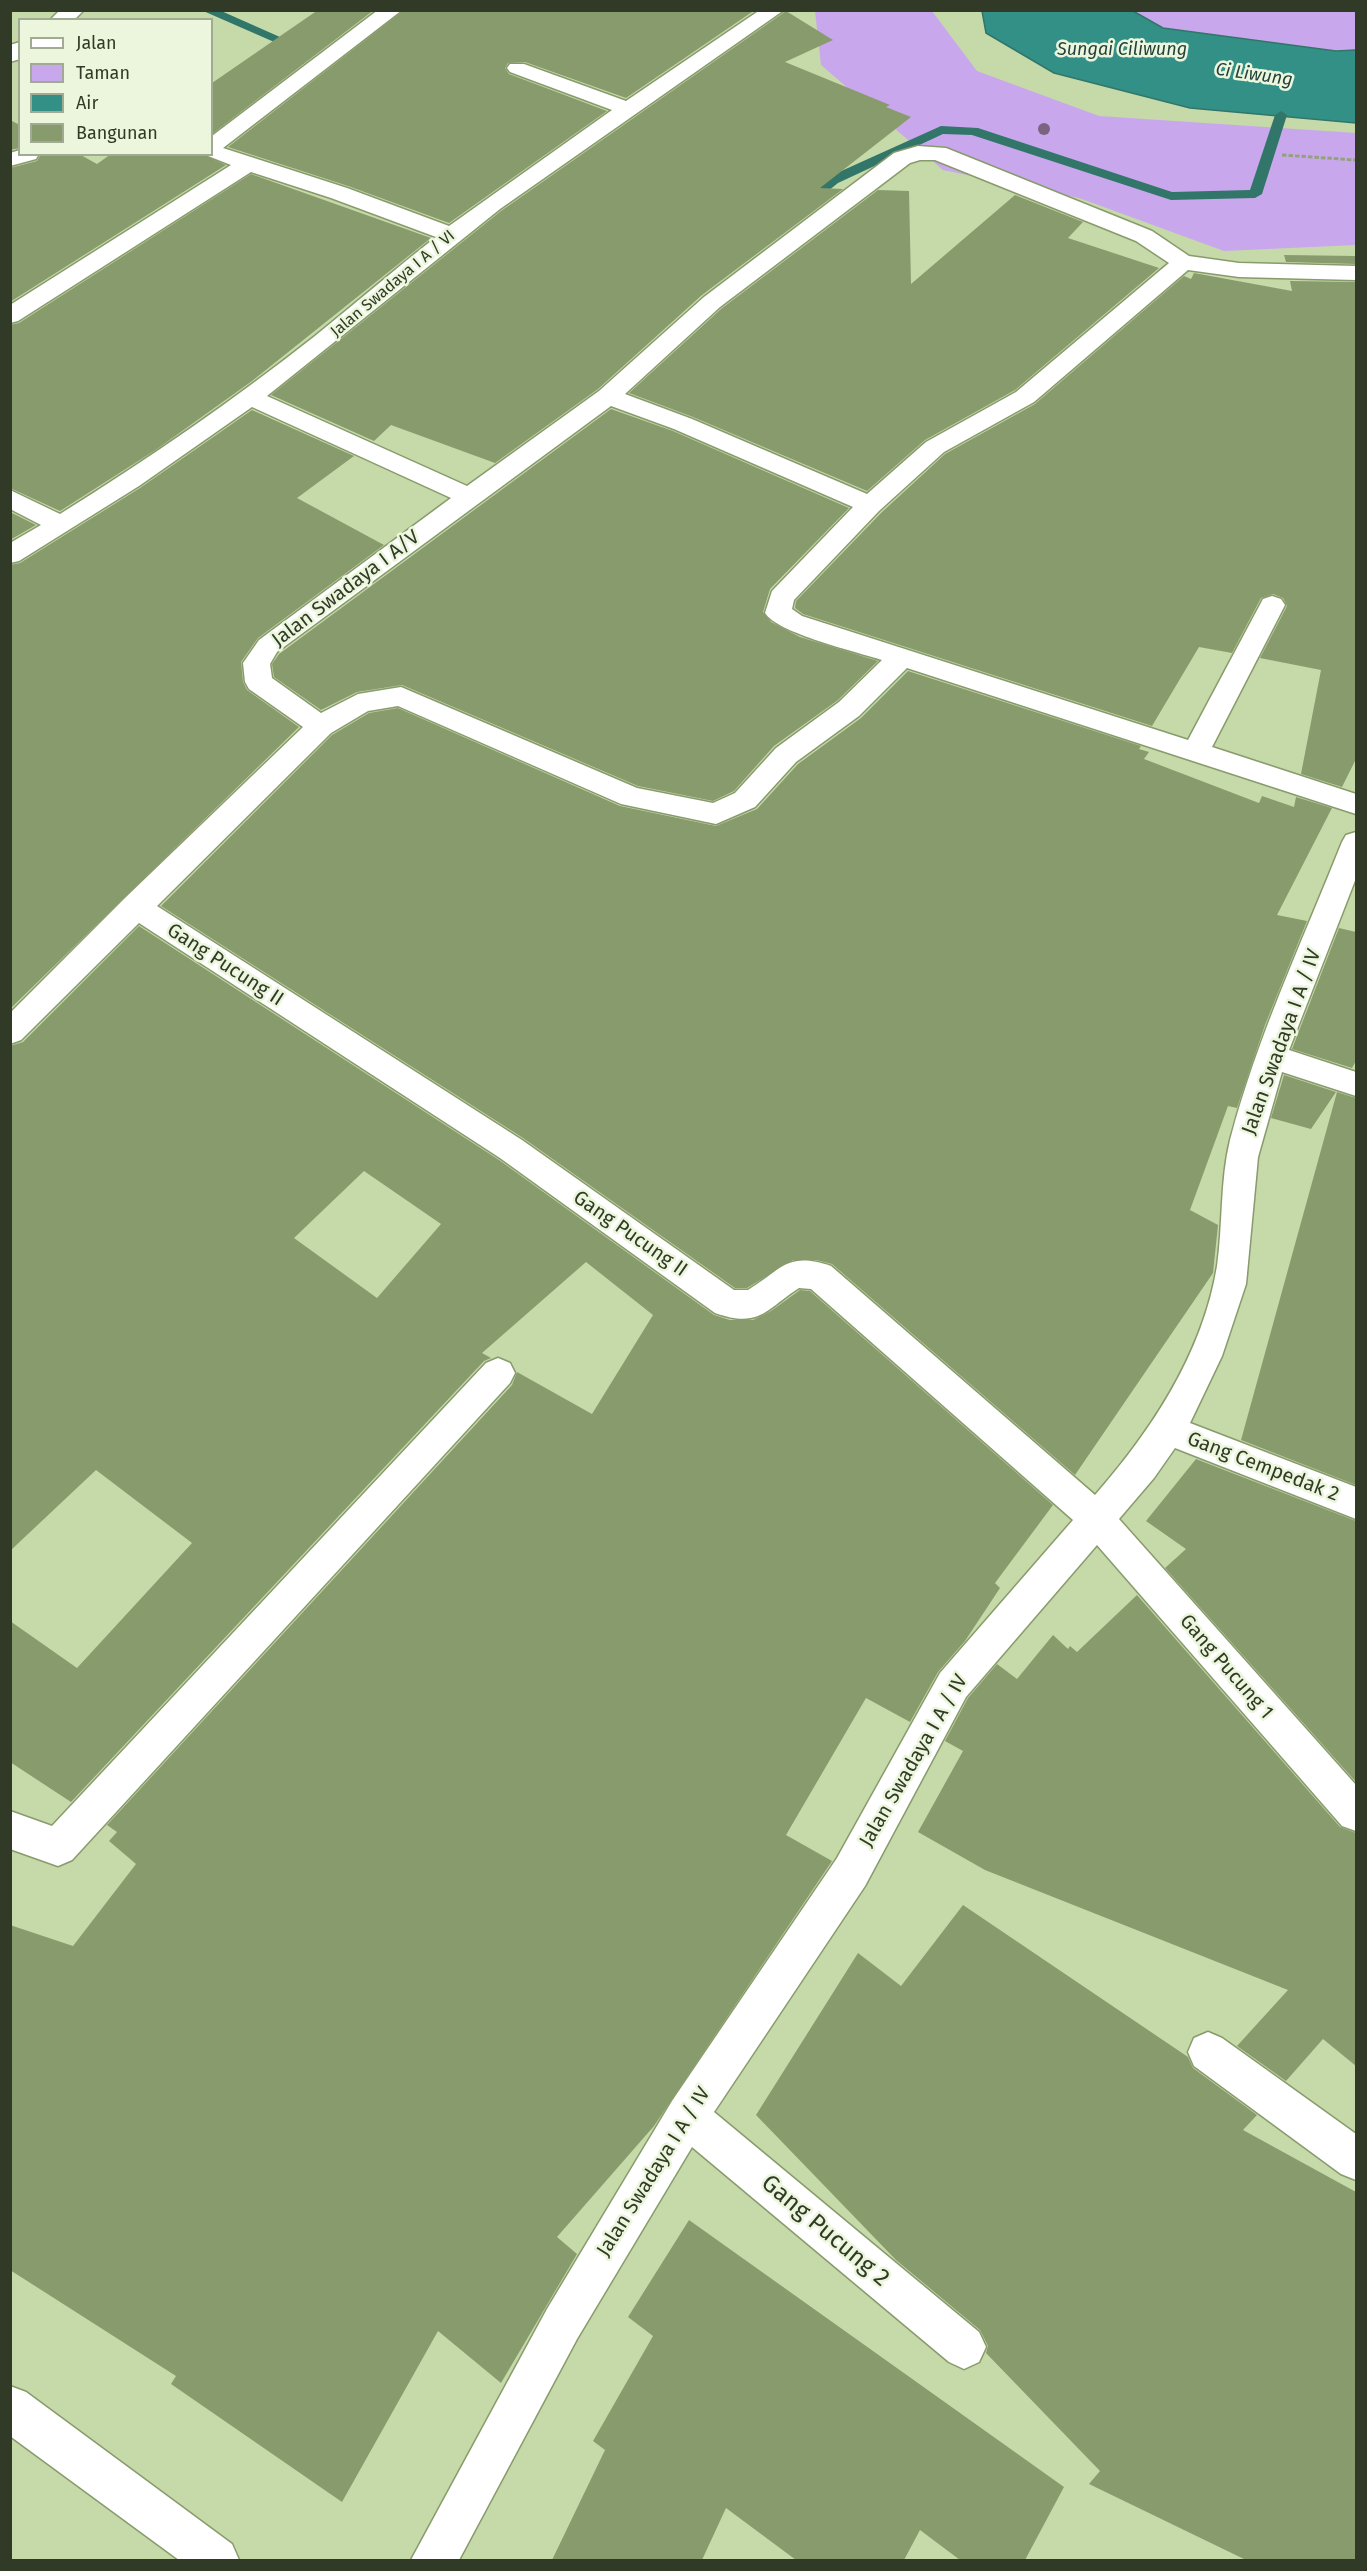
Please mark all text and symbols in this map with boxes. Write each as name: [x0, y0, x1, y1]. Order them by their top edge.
legend: [18, 18, 213, 156]
text: Jalan: [76, 32, 117, 54]
water label: Sungai Ciliwung: [1057, 39, 1187, 61]
water label: Ci Liwung: [1214, 59, 1294, 91]
text: Taman: [76, 62, 130, 84]
text: Air: [76, 92, 98, 114]
text: Bangunan: [76, 122, 158, 144]
street label: Jalan Swadaya I A / VI: [327, 226, 459, 342]
street label: Jalan Swadaya I A/V: [267, 526, 425, 652]
street label: Gang Pucung II: [162, 918, 288, 1012]
street label: Jalan Swadaya I A / IV: [1237, 946, 1327, 1138]
street label: Gang Pucung II: [568, 1186, 692, 1282]
street label: Gang Cempedak 2: [1184, 1427, 1342, 1507]
street label: Gang Pucung 1: [1174, 1610, 1278, 1724]
street label: Jalan Swadaya I A / IV: [855, 1670, 973, 1852]
street label: Jalan Swadaya I A / IV: [592, 2083, 716, 2261]
street label: Gang Pucung 2: [755, 2169, 895, 2293]

